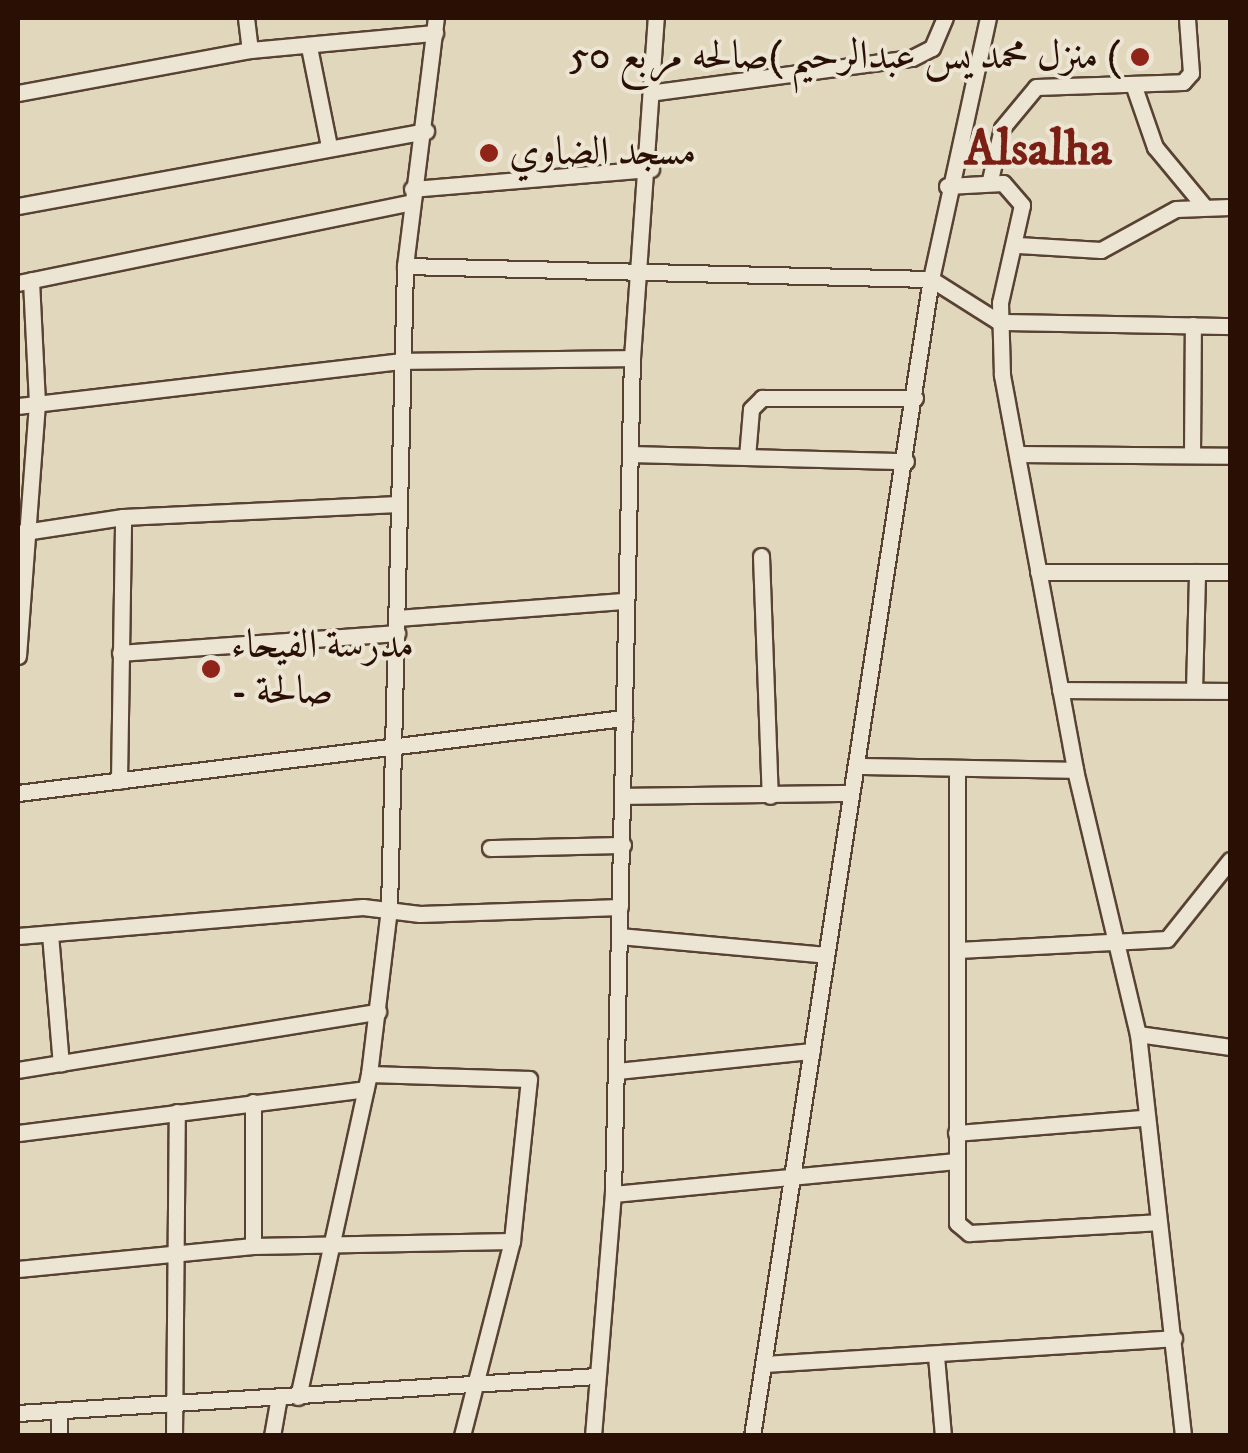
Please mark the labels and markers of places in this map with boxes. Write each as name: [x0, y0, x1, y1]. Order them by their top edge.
place label: منزل محمد يس عبدالرحيم )صالحه مربع 50 (: [569, 33, 1120, 81]
marker: منزل محمد يس عبدالرحيم )صالحه مربع 50 (: [1129, 46, 1151, 68]
place label: مسجد الضاوي: [509, 129, 696, 177]
marker: مسجد الضاوي: [478, 142, 500, 164]
place label: مدرسة الفيحاء - صالحة: [231, 622, 414, 716]
marker: مدرسة الفيحاء - صالحة: [200, 658, 222, 680]

